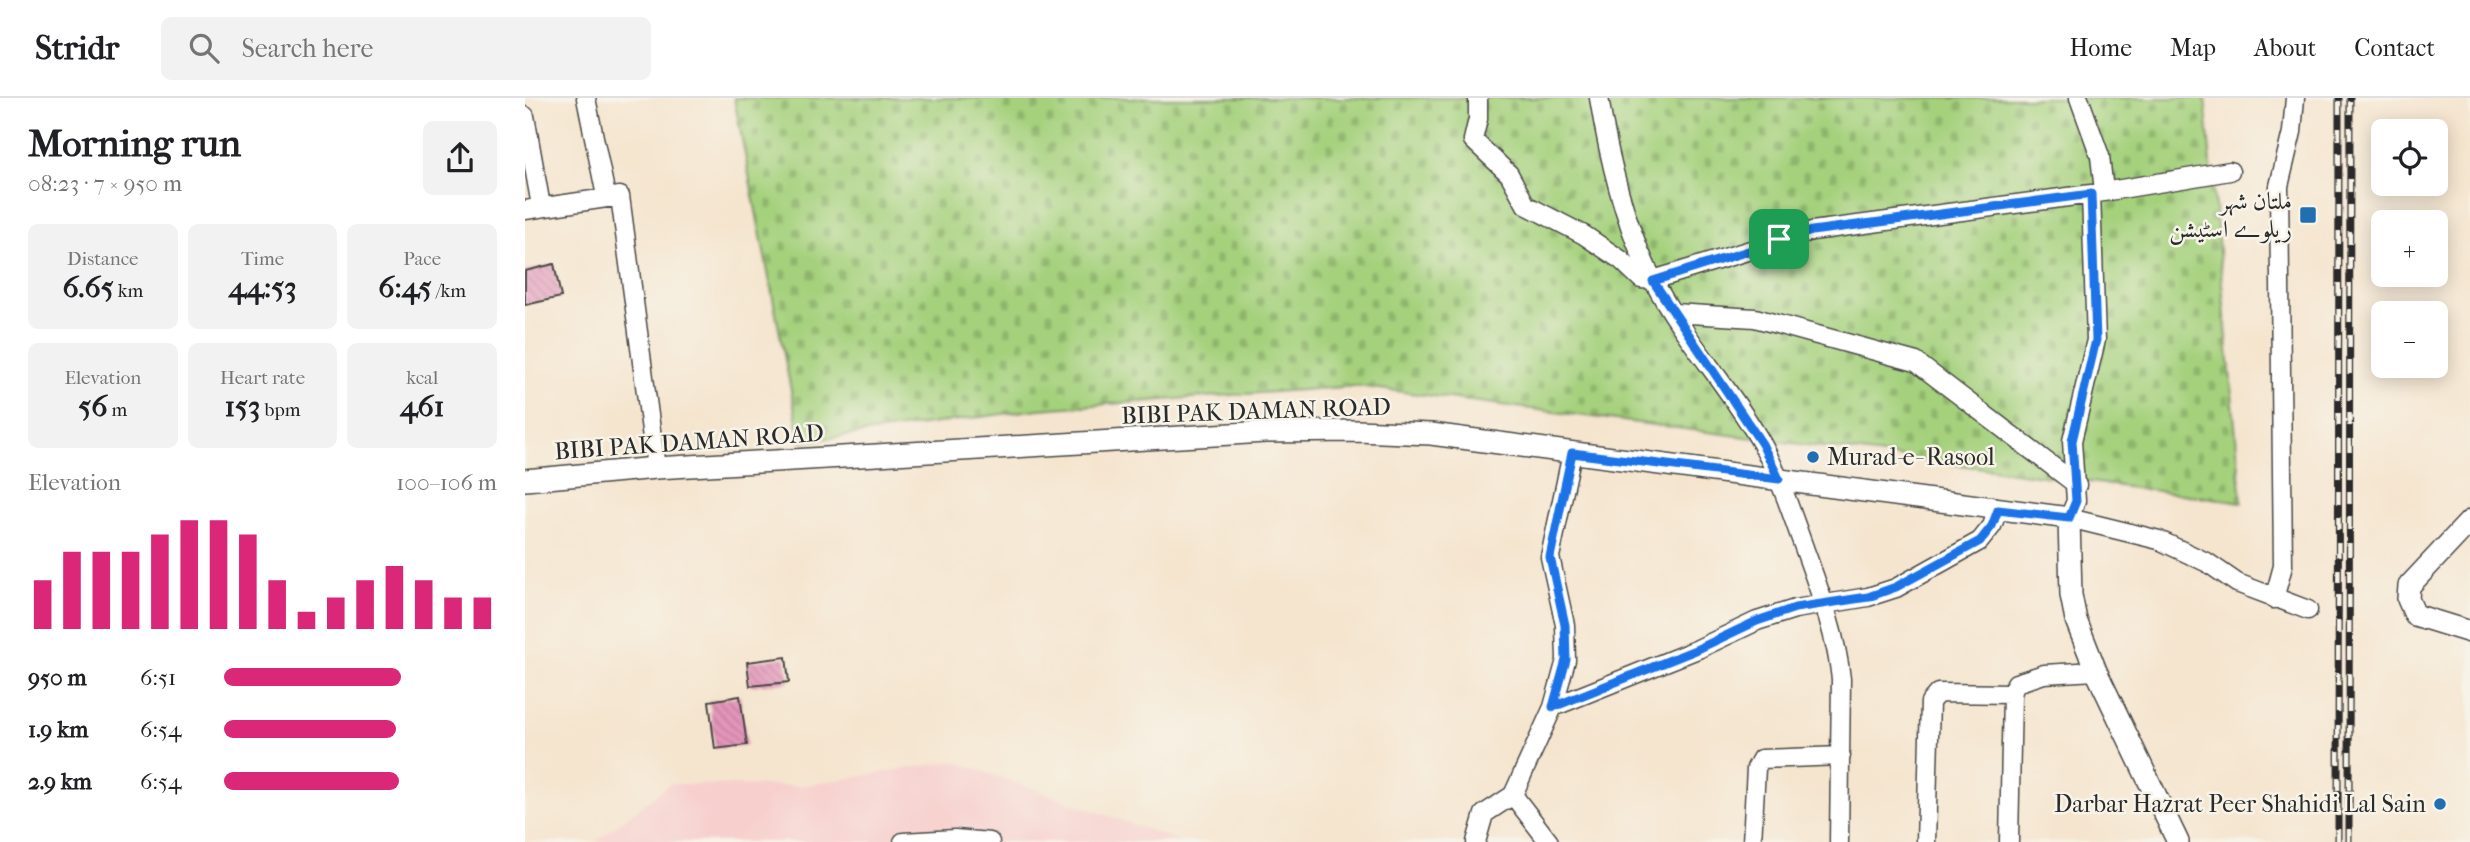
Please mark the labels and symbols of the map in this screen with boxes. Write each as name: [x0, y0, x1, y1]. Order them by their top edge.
place label: ملتان شہر ریلوے اسٹیشن: [2169, 187, 2292, 245]
marker: ملتان شہر ریلوے اسٹیشن: [2298, 205, 2318, 225]
pin: [1749, 209, 1809, 269]
street label: BIBI PAK DAMAN ROAD: [1121, 392, 1391, 430]
street label: BIBI PAK DAMAN ROAD: [553, 419, 825, 465]
place label: Murad-e- Rasool: [1827, 443, 1995, 471]
marker: Murad-e- Rasool: [1805, 449, 1821, 465]
place label: Darbar Hazrat Peer Shahidi Lal Sain: [2054, 790, 2426, 818]
marker: Darbar Hazrat Peer Shahidi Lal Sain: [2432, 796, 2448, 812]

